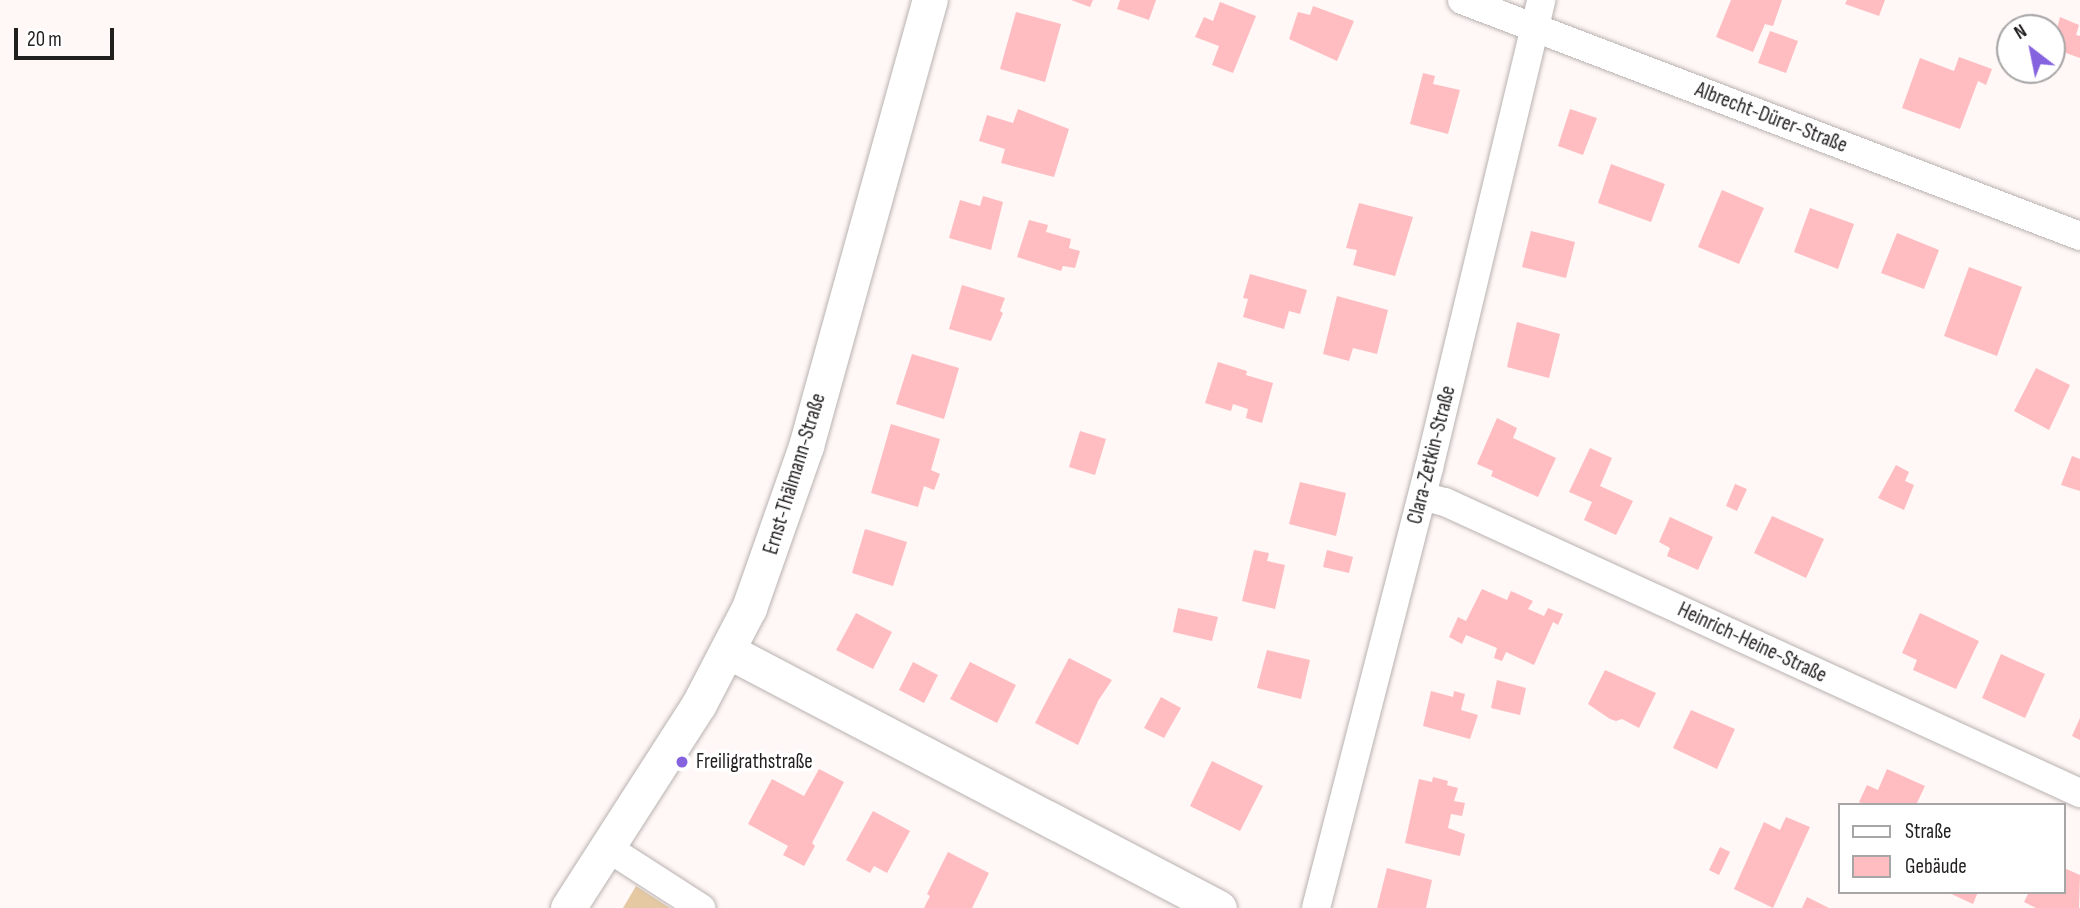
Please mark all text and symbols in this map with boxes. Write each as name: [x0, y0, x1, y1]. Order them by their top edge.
scale bar: [18, 14, 117, 58]
north arrow: [1996, 14, 2066, 84]
text: N: [2010, 20, 2031, 45]
text: 20 m: [27, 27, 62, 52]
street label: Albrecht-Dürer-Straße: [1691, 77, 1851, 159]
street label: Clara-Zetkin-Straße: [1403, 383, 1461, 527]
street label: Ernst-Thälmann-Straße: [759, 390, 831, 558]
street label: Heinrich-Heine-Straße: [1673, 597, 1831, 689]
place label: Freiligrathstraße: [696, 749, 813, 775]
marker: Freiligrathstraße: [674, 754, 690, 770]
legend: [1839, 803, 2066, 894]
text: Straße: [1905, 819, 1951, 844]
text: Gebäude: [1905, 854, 1967, 879]

